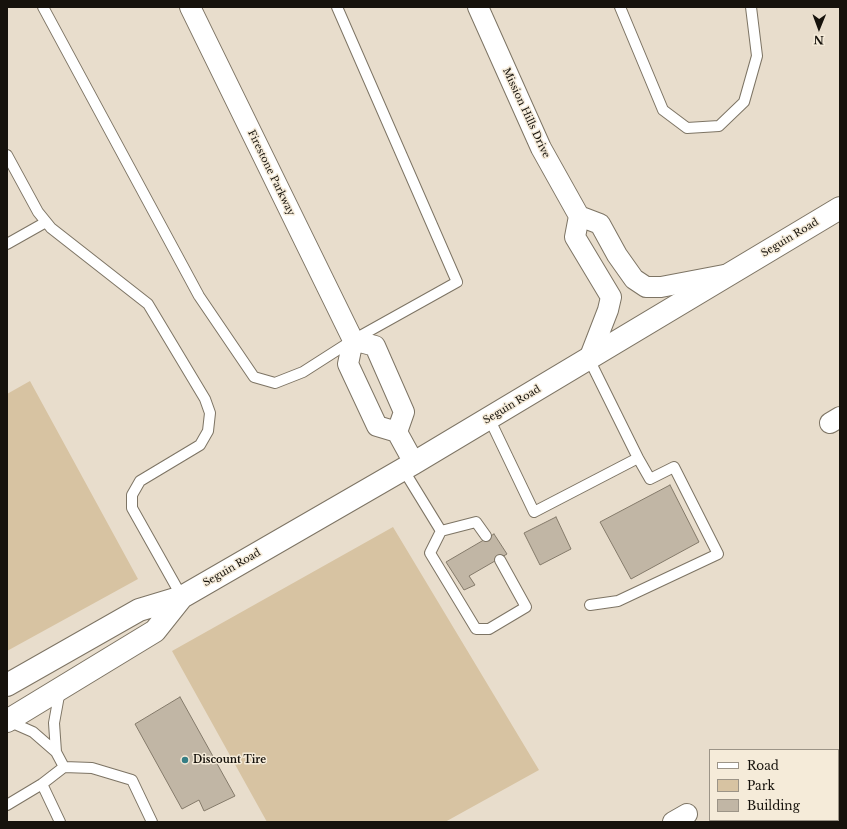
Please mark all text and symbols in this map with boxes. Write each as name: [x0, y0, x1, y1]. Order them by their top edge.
north arrow: [799, 8, 839, 48]
text: N: [813, 33, 824, 47]
street label: Mission Hills Drive: [500, 66, 552, 160]
street label: Firestone Parkway: [245, 128, 297, 218]
street label: Seguin Road: [759, 216, 821, 260]
street label: Seguin Road: [481, 383, 543, 427]
street label: Seguin Road: [201, 547, 263, 589]
legend: [709, 749, 839, 821]
place label: Discount Tire: [193, 754, 266, 766]
marker: Discount Tire: [180, 755, 190, 765]
text: Road: [747, 758, 779, 773]
text: Park: [747, 778, 775, 793]
text: Building: [747, 798, 800, 813]

